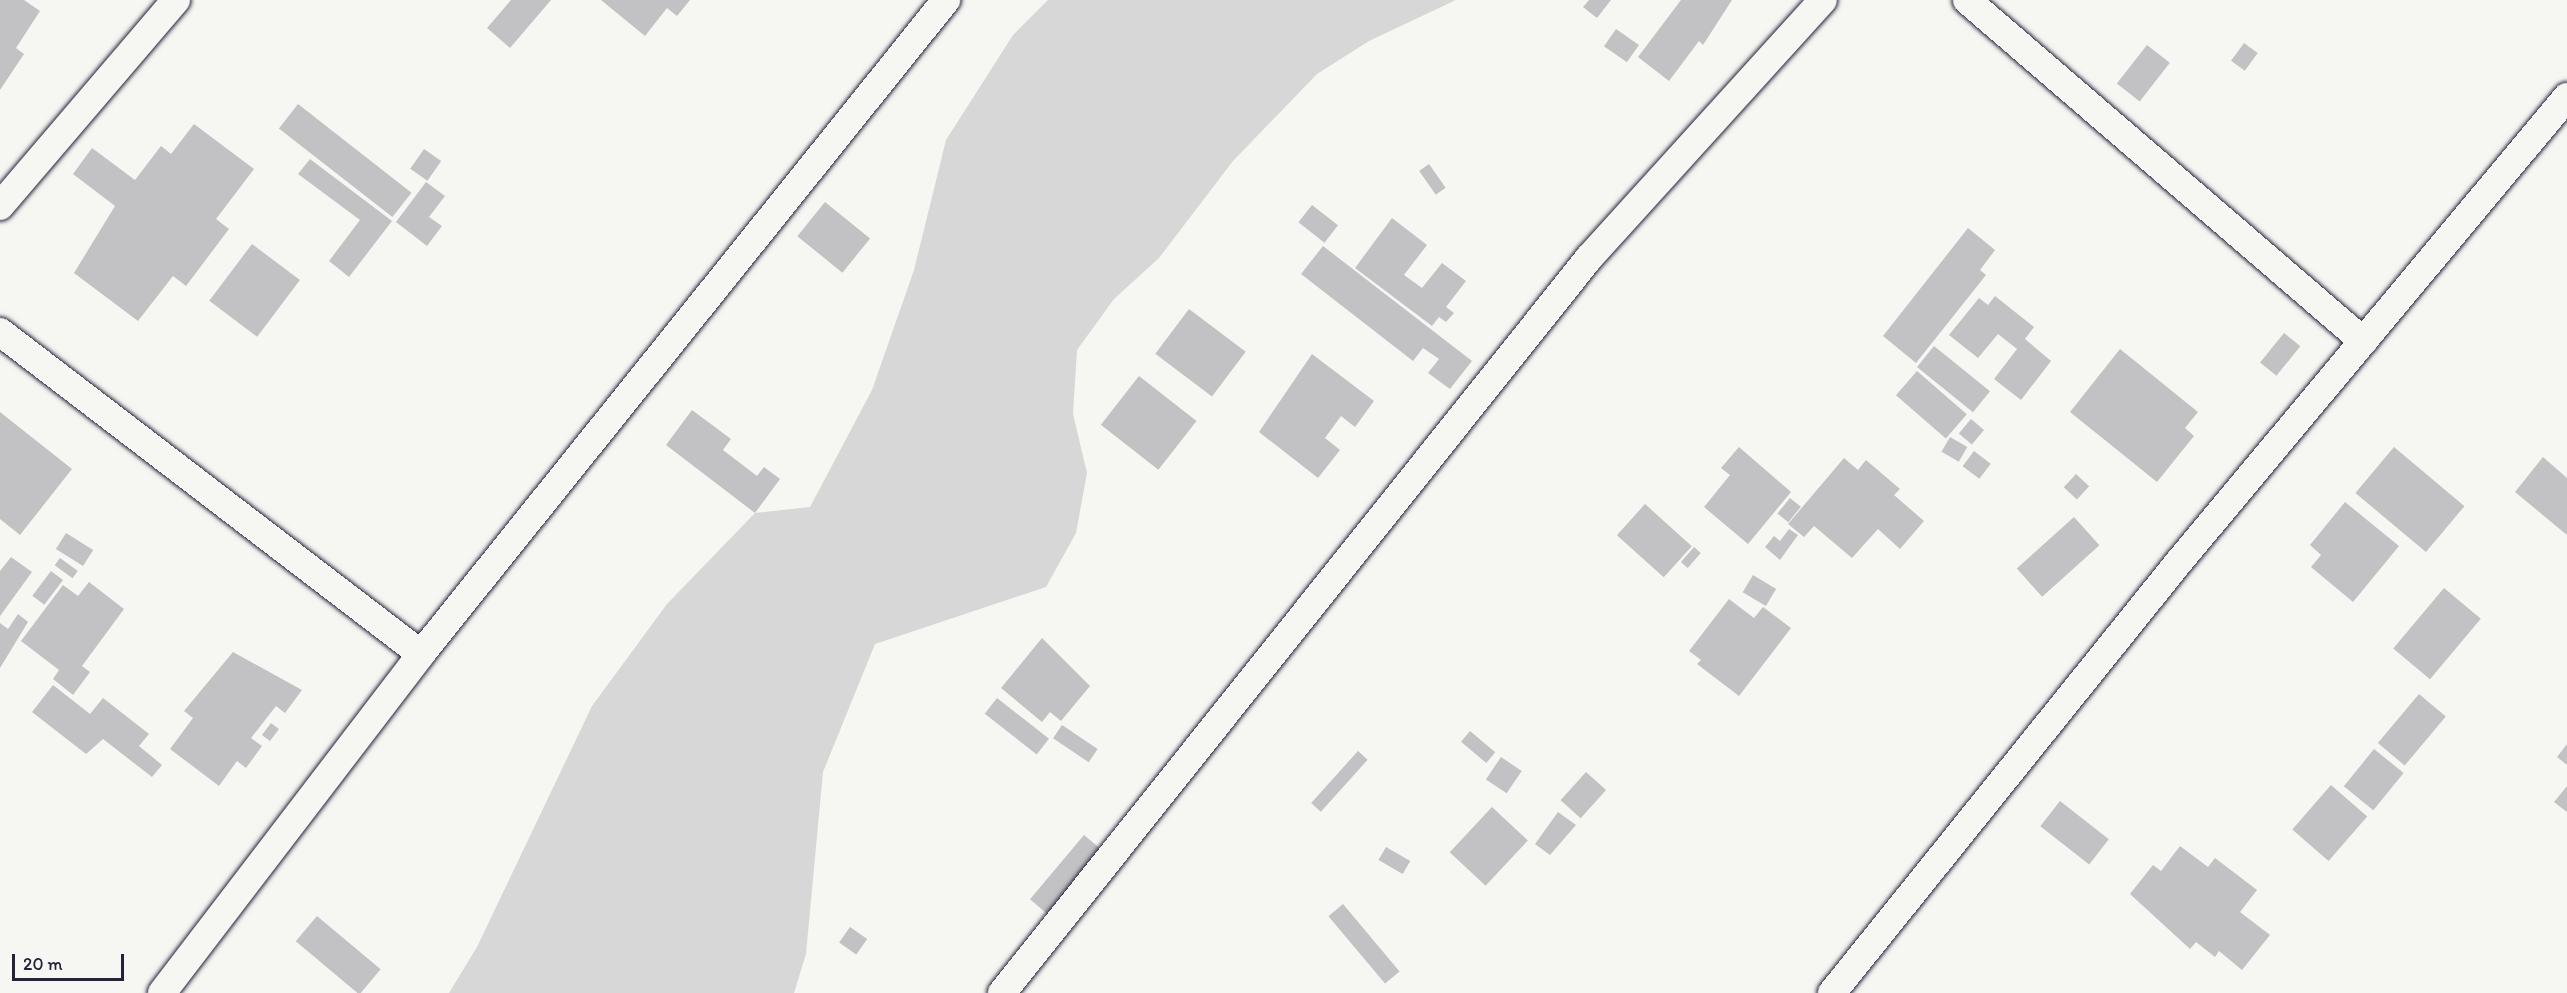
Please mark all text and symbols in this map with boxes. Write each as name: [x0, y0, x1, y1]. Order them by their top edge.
scale bar: [15, 942, 128, 980]
text: 20 m: [23, 953, 63, 975]

